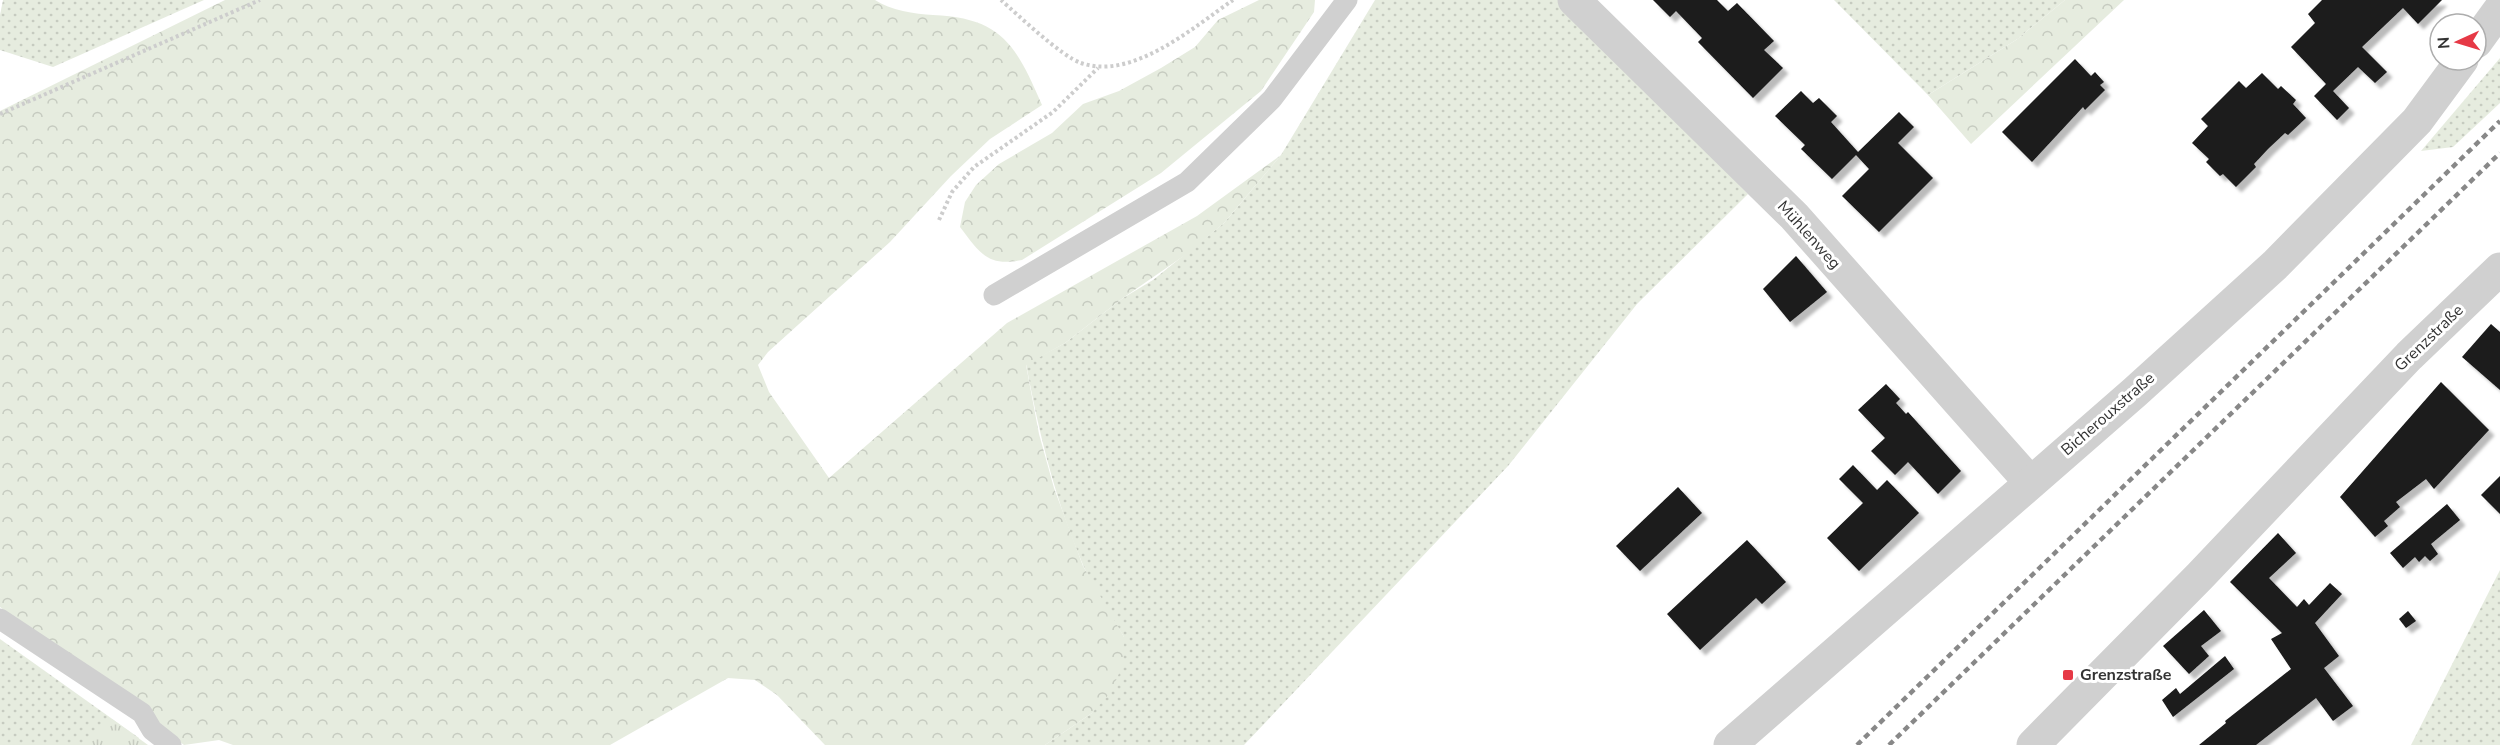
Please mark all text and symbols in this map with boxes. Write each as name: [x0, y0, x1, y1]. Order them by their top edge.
north arrow: [2428, 12, 2488, 72]
text: N: [2433, 36, 2455, 50]
street label: Mühlenweg: [1772, 196, 1846, 274]
street label: Grenzstraße: [2390, 300, 2468, 376]
street label: Bicherouxstraße: [2057, 367, 2159, 461]
place label: Grenzstraße: [2080, 664, 2172, 686]
marker: Grenzstraße: [2061, 668, 2075, 682]

